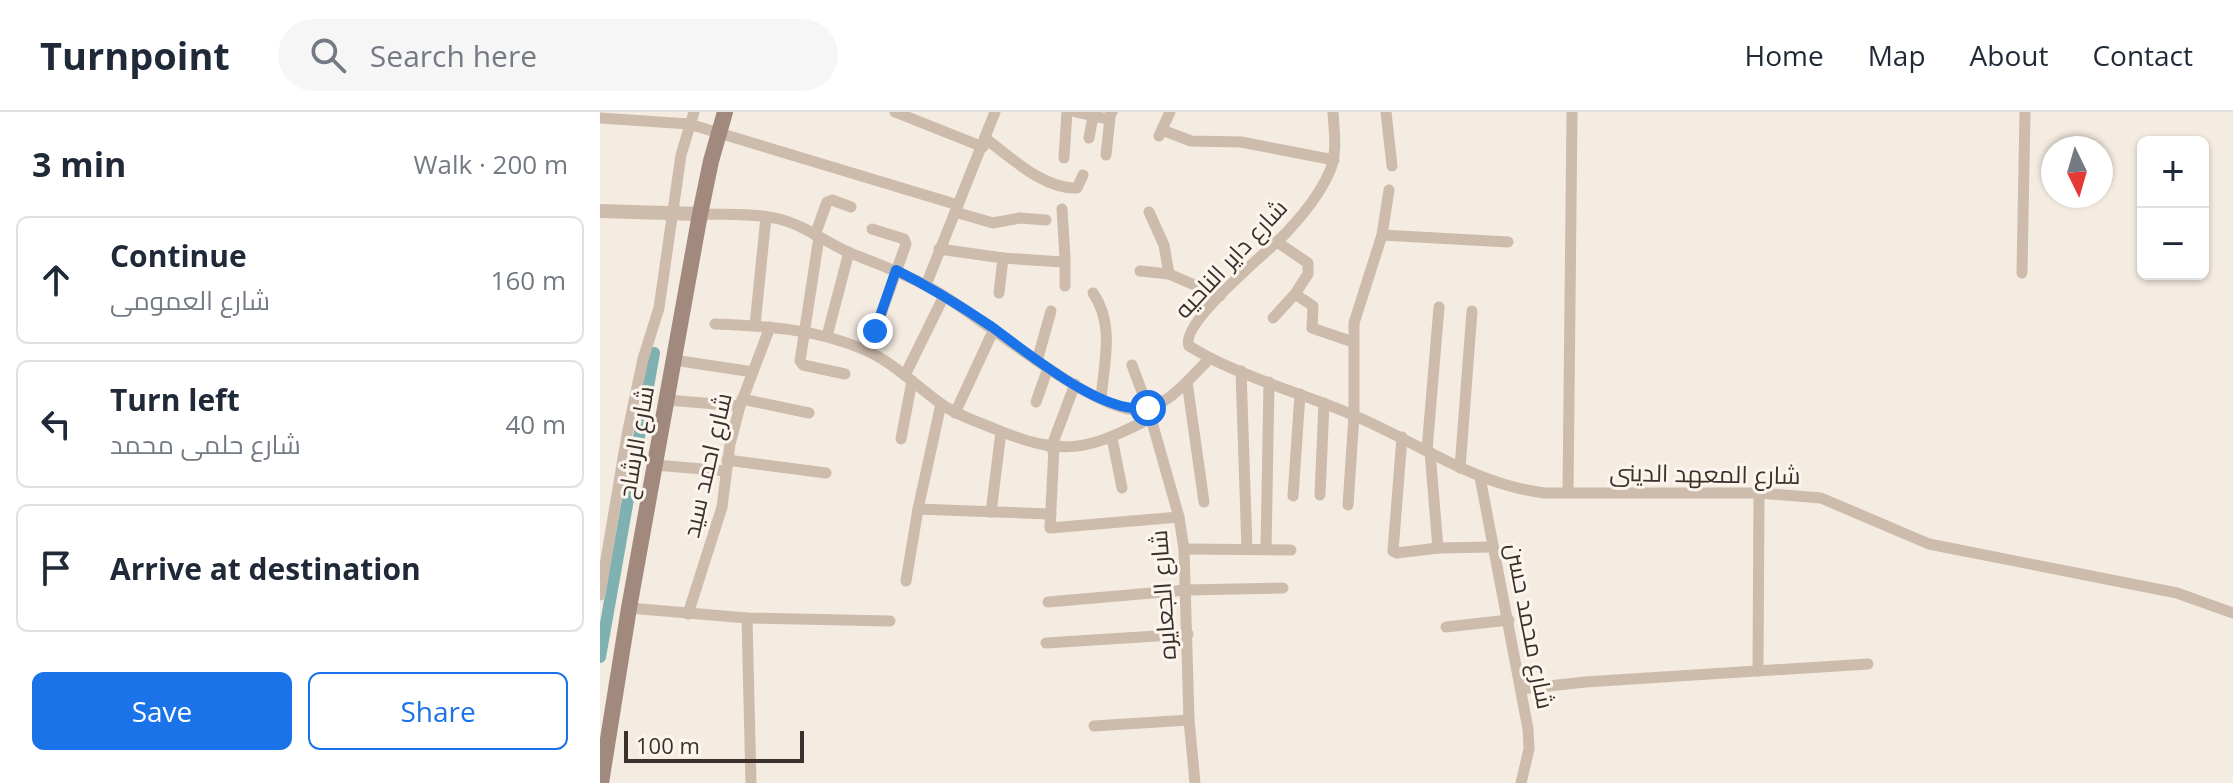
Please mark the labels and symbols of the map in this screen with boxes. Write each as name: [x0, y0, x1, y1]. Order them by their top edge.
north arrow: [2041, 136, 2113, 208]
street label: شارع داير الناحيه: [1166, 191, 1295, 326]
route end: [857, 313, 893, 349]
street label: شارع الرشاح: [609, 383, 662, 501]
street label: شارع احمد سيد: [673, 389, 740, 541]
route start: [1130, 390, 1166, 426]
street label: شارع المعهد الدينى: [1609, 455, 1801, 492]
street label: شارع الجعايره: [1141, 529, 1184, 661]
street label: شارع محمد حسن: [1498, 540, 1563, 712]
scale bar: [624, 727, 804, 763]

